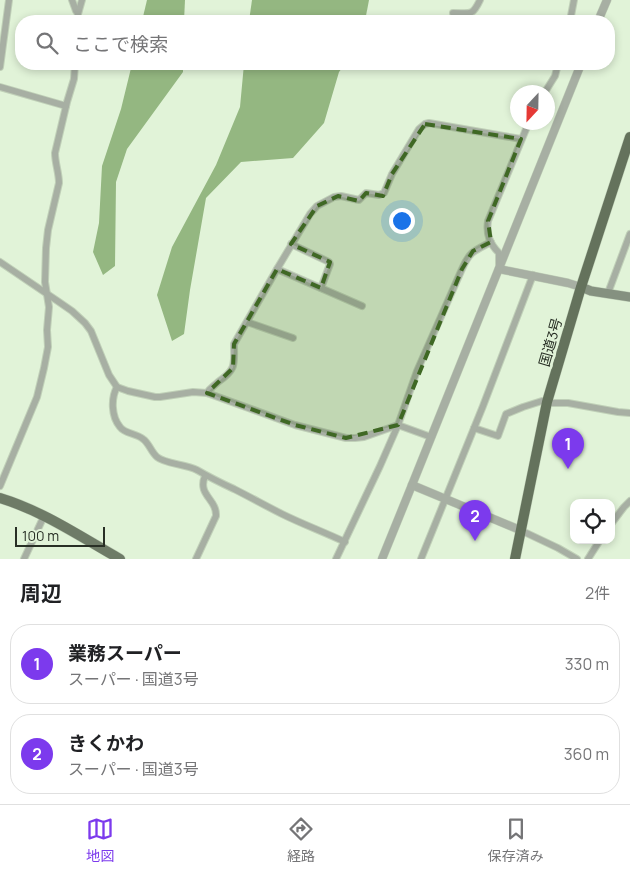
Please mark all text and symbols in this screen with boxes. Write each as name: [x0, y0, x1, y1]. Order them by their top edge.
search box: [15, 15, 615, 70]
icon: search: [33, 29, 61, 57]
text: ここで検索: [73, 31, 168, 57]
north arrow: [510, 85, 555, 130]
your location: [389, 208, 415, 234]
street label: 国道3号: [534, 315, 566, 369]
pin: 1: [552, 428, 584, 469]
map controls: [570, 499, 615, 544]
button: locate: [570, 499, 615, 544]
pin: 2: [459, 500, 491, 541]
scale bar: [15, 524, 105, 547]
text: 100 m: [22, 526, 59, 545]
text: 周辺: [20, 579, 62, 607]
text: 2件: [585, 582, 610, 604]
text: 業務スーパー: [68, 640, 182, 666]
text: 1: [33, 653, 41, 675]
text: 330 m: [565, 653, 609, 675]
text: スーパー · 国道3号: [68, 668, 199, 690]
text: きくかわ: [68, 730, 144, 756]
text: 2: [32, 743, 42, 765]
text: 360 m: [564, 743, 609, 765]
text: スーパー · 国道3号: [68, 758, 199, 780]
tab: 地図: [86, 815, 114, 865]
tab: 経路: [287, 815, 315, 865]
tab: 保存済み: [488, 815, 544, 865]

